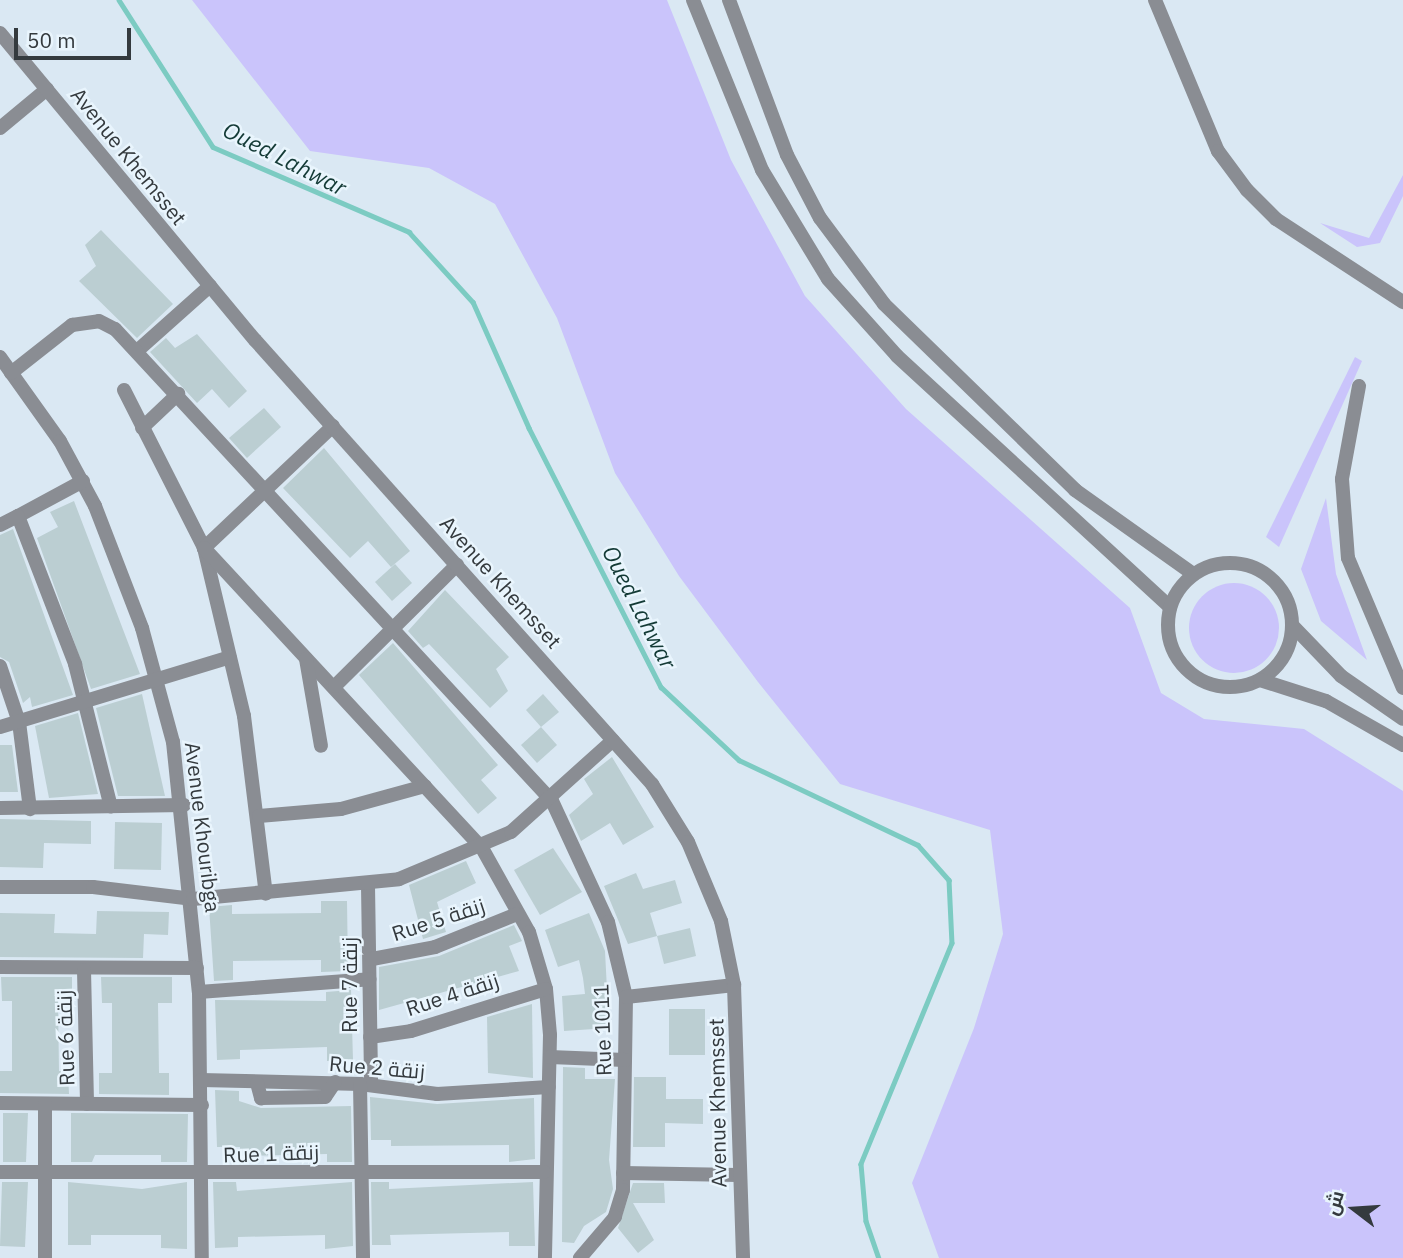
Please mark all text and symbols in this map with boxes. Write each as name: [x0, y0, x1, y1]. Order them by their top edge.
scale bar: [18, 14, 135, 58]
text: 50 m: [27, 26, 76, 54]
street label: Avenue Khemsset: [66, 82, 192, 230]
water label: Oued Lahwar: [219, 115, 351, 201]
street label: Avenue Khemsset: [435, 511, 567, 653]
water label: Oued Lahwar: [597, 541, 683, 673]
street label: Avenue Khouribga: [180, 740, 226, 914]
street label: Rue 5 زنقة: [388, 892, 488, 946]
street label: Rue 7 زنقة: [336, 937, 362, 1033]
street label: Rue 4 زنقة: [402, 967, 502, 1021]
street label: Rue 1011: [588, 983, 616, 1077]
street label: Rue 6 زنقة: [51, 990, 79, 1086]
street label: Avenue Khemsset: [703, 1018, 731, 1188]
street label: Rue 2 زنقة: [328, 1050, 426, 1084]
street label: Rue 1 زنقة: [223, 1139, 319, 1167]
north arrow: [1319, 1174, 1389, 1244]
text: ش: [1319, 1188, 1349, 1218]

